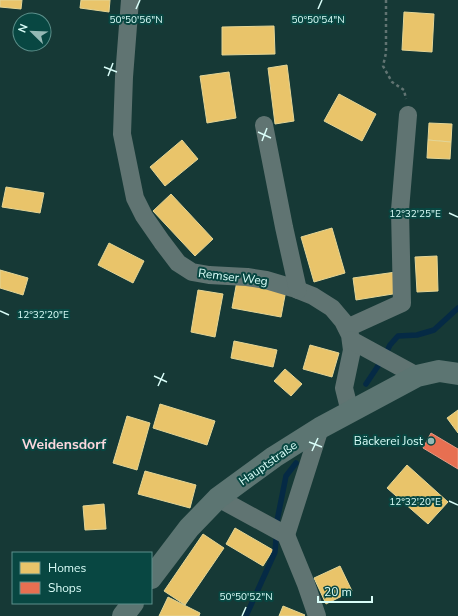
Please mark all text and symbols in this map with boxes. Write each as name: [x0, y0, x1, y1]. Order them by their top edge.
north arrow: [12, 12, 52, 52]
text: 50°50'56"N: [109, 13, 163, 27]
text: 50°50'54"N: [291, 13, 345, 27]
text: N: [15, 22, 32, 35]
text: 12°32'25"E: [389, 207, 441, 221]
street label: Remser Weg: [197, 265, 269, 289]
text: 12°32'20"E: [17, 308, 69, 322]
place label: Bäckerei Jost: [354, 433, 424, 449]
district label: Weidensdorf: [22, 435, 107, 454]
marker: Bäckerei Jost: [426, 436, 436, 446]
street label: Hauptstraße: [236, 437, 300, 489]
text: 12°32'20"E: [389, 495, 441, 509]
legend: [12, 552, 152, 604]
text: Homes: [48, 560, 86, 576]
scale bar: [318, 578, 372, 604]
text: Shops: [48, 580, 82, 596]
text: 20 m: [324, 584, 352, 600]
text: 50°50'52"N: [219, 590, 273, 604]

